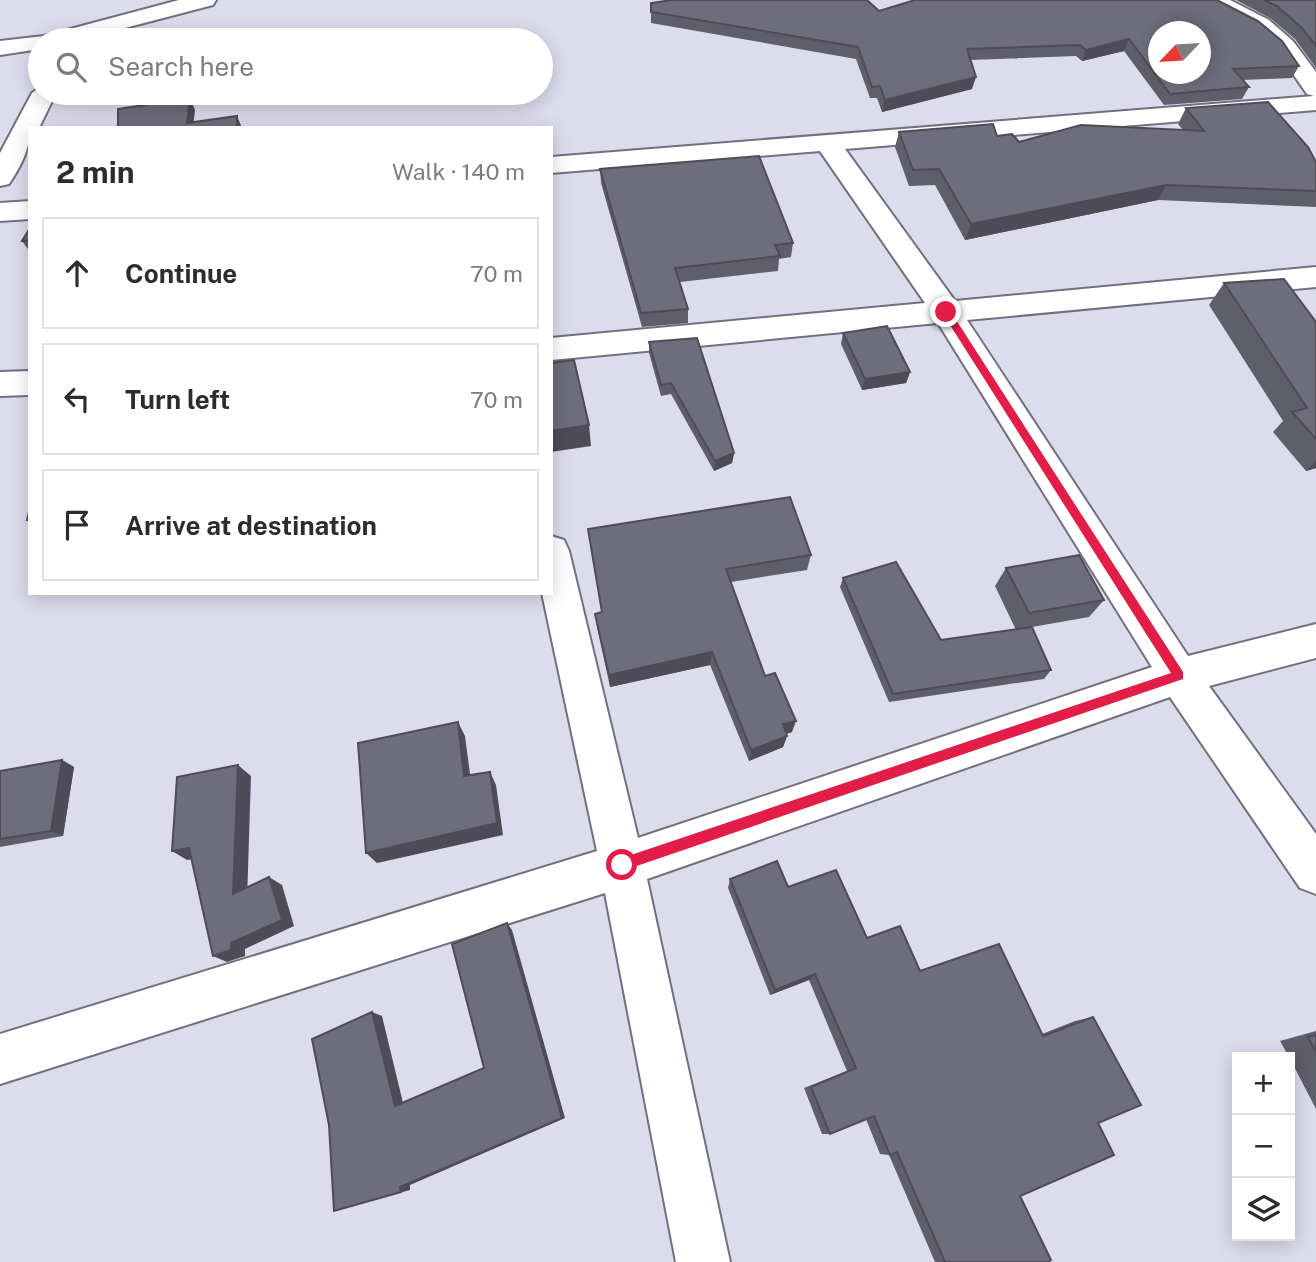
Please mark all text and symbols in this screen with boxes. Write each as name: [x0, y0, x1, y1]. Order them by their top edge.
north arrow: [1148, 21, 1211, 84]
search box: [28, 28, 553, 105]
icon: search: [52, 48, 90, 86]
text: Search here: [108, 51, 254, 82]
text: 2 min: [56, 154, 135, 190]
text: Walk · 140 m: [392, 158, 525, 185]
icon: ahead: [58, 254, 96, 292]
text: Continue: [125, 258, 237, 289]
text: 70 m: [470, 260, 523, 287]
route end: [930, 296, 961, 327]
icon: left: [58, 380, 96, 418]
text: Turn left: [125, 384, 230, 415]
text: 70 m: [470, 386, 523, 413]
icon: arrive: [58, 506, 96, 544]
text: Arrive at destination: [125, 510, 377, 541]
route start: [606, 849, 637, 880]
map controls: [1232, 1052, 1295, 1241]
button: +: [1232, 1052, 1295, 1115]
button: −: [1232, 1115, 1295, 1178]
button: layers: [1232, 1178, 1295, 1241]

